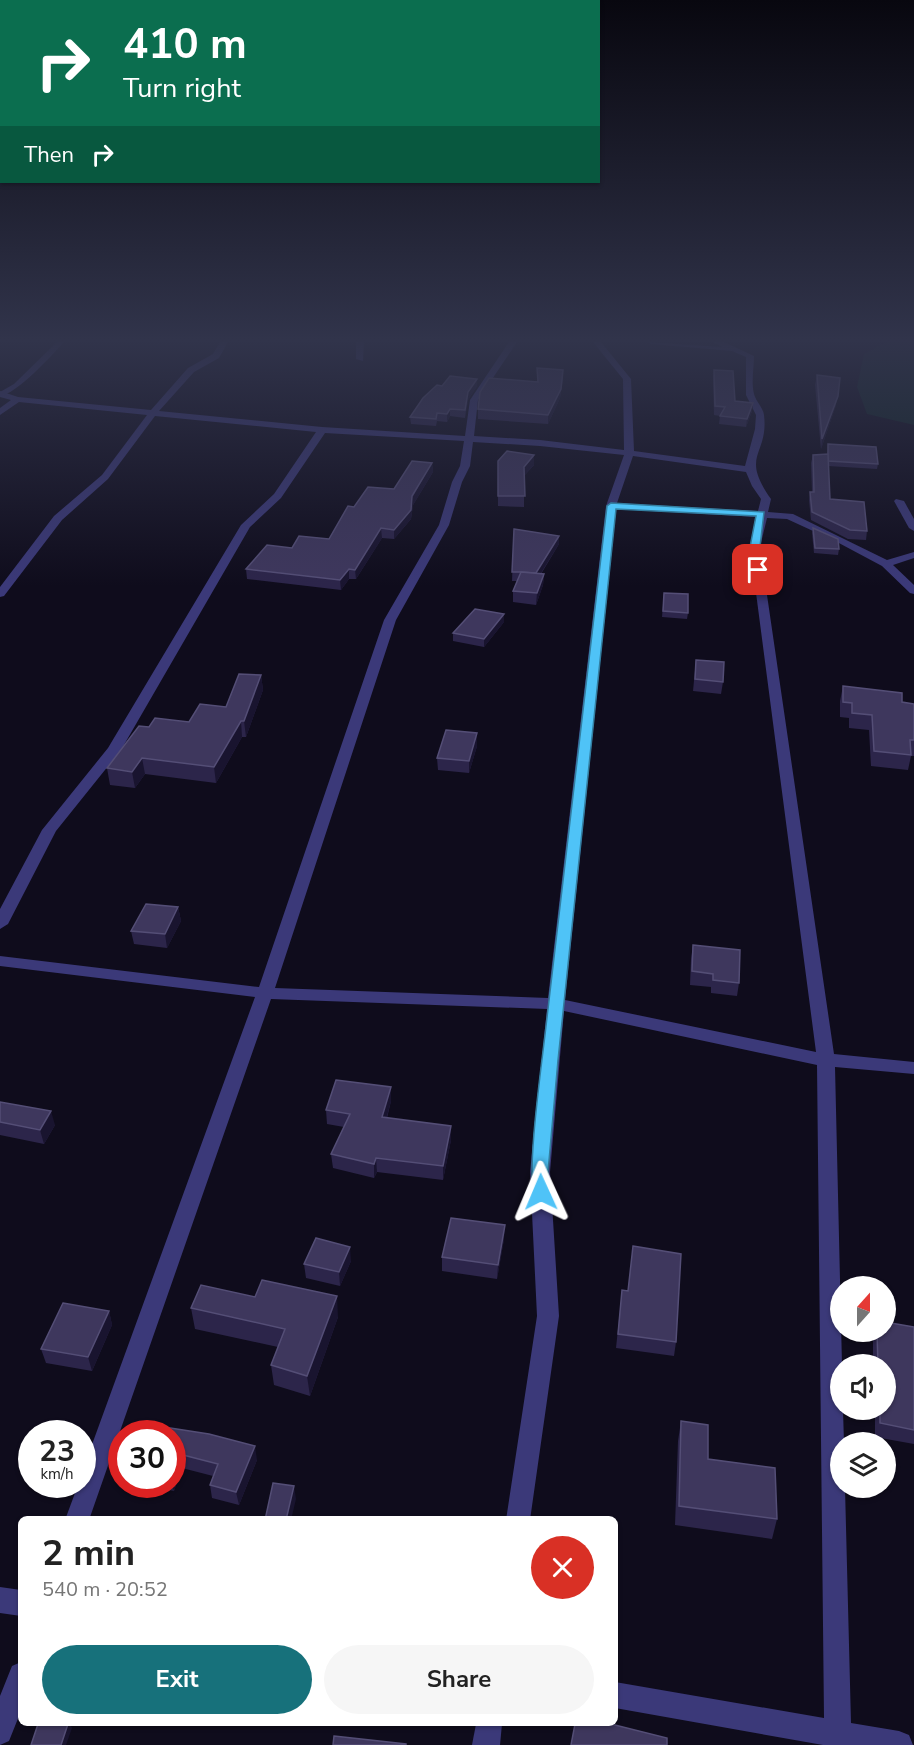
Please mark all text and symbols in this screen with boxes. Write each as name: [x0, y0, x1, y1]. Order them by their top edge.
text: 410 m: [123, 16, 247, 73]
icon: right: [24, 24, 102, 102]
text: Turn right: [123, 70, 241, 107]
icon: right: [86, 138, 119, 171]
text: Then: [24, 140, 74, 170]
pin: [732, 544, 783, 595]
icon: arrive: [741, 553, 774, 586]
position arrow: [509, 1160, 573, 1224]
north arrow: [830, 1276, 896, 1342]
map controls: [830, 1276, 896, 1498]
button: sound: [830, 1354, 896, 1420]
speed limit sign: 30: [108, 1420, 186, 1498]
text: 23: [39, 1431, 75, 1472]
button: layers: [830, 1432, 896, 1498]
text: km/h: [40, 1464, 74, 1484]
text: 2 min: [42, 1529, 135, 1578]
button: close: [531, 1536, 594, 1599]
text: 540 m · 20:52: [42, 1576, 168, 1603]
button: Exit: [42, 1645, 312, 1714]
button: Share: [324, 1645, 594, 1714]

